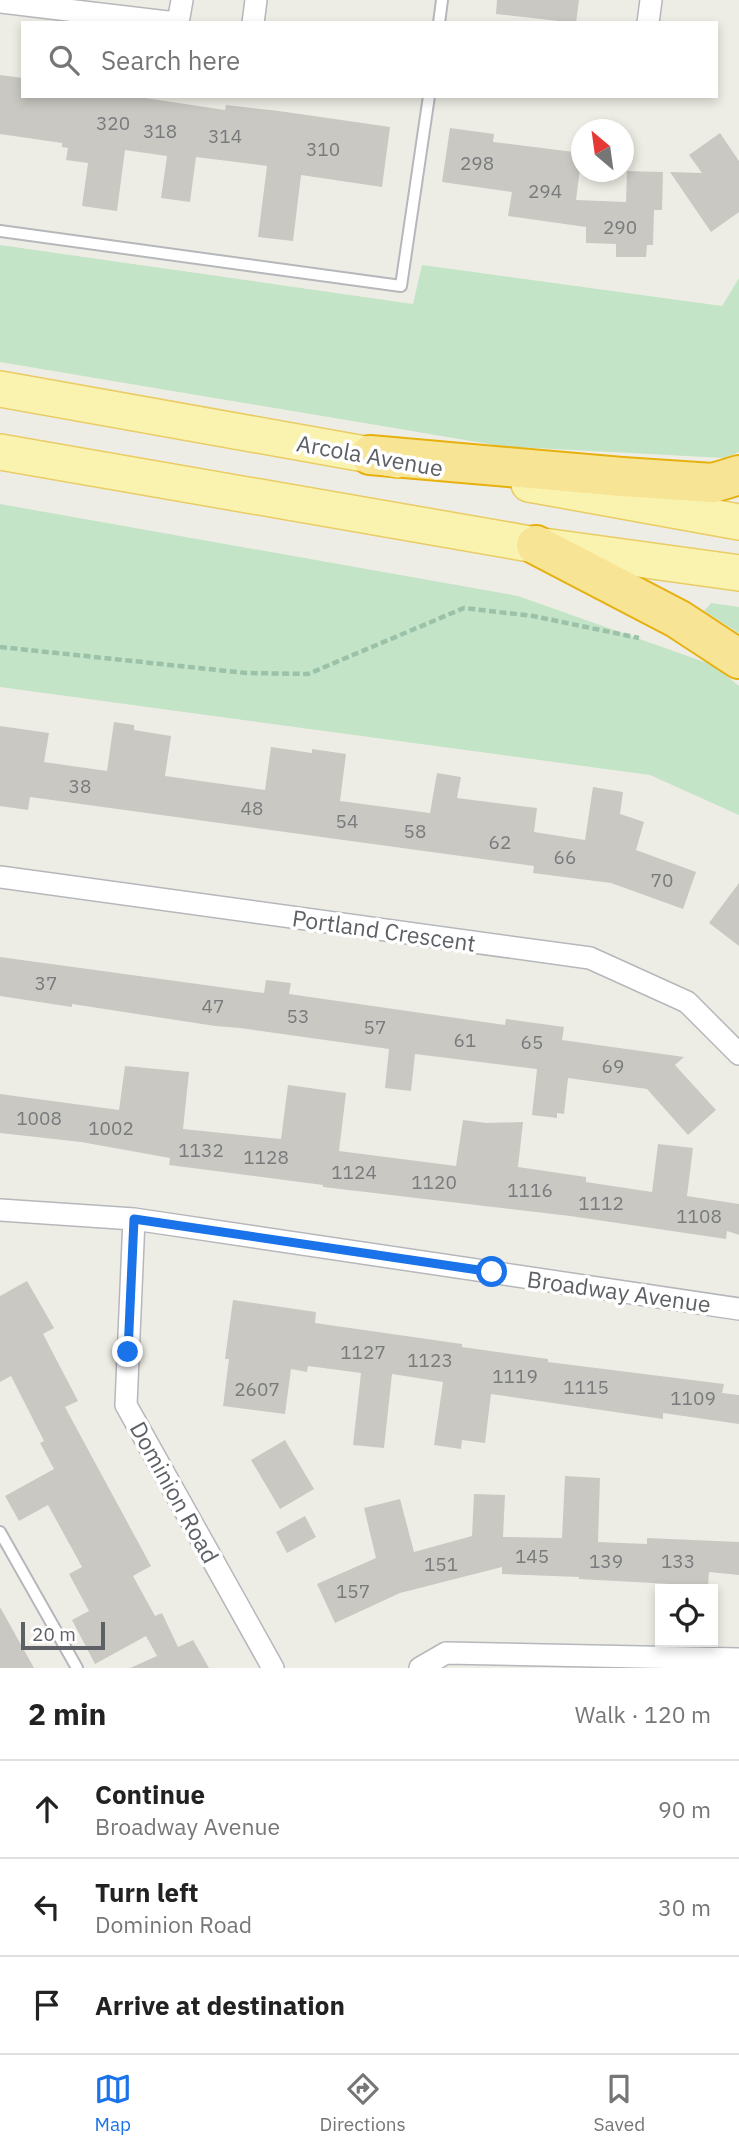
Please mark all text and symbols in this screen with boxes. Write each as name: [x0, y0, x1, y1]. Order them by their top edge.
search box: [21, 21, 718, 98]
icon: search: [45, 41, 83, 79]
text: Search here: [101, 43, 240, 77]
house number: 320: [96, 111, 130, 135]
house number: 318: [143, 119, 177, 143]
north arrow: [571, 119, 634, 182]
house number: 314: [208, 124, 242, 148]
house number: 310: [306, 137, 340, 161]
house number: 298: [460, 151, 494, 175]
house number: 294: [528, 179, 562, 203]
house number: 290: [603, 215, 637, 239]
street label: Arcola Avenue: [294, 427, 446, 483]
house number: 38: [69, 774, 91, 798]
house number: 48: [241, 796, 263, 820]
house number: 54: [336, 809, 358, 833]
house number: 58: [404, 819, 426, 843]
house number: 62: [489, 830, 511, 854]
house number: 66: [554, 845, 576, 869]
house number: 70: [651, 868, 673, 892]
street label: Portland Crescent: [290, 902, 478, 958]
house number: 37: [35, 971, 57, 995]
house number: 47: [202, 994, 224, 1018]
house number: 53: [287, 1004, 309, 1028]
house number: 57: [364, 1015, 386, 1039]
house number: 61: [454, 1028, 476, 1052]
house number: 65: [521, 1030, 543, 1054]
house number: 69: [602, 1054, 624, 1078]
house number: 1008: [16, 1106, 62, 1130]
house number: 1002: [88, 1116, 134, 1140]
house number: 1132: [178, 1138, 224, 1162]
house number: 1128: [243, 1145, 289, 1169]
house number: 1124: [331, 1160, 377, 1184]
house number: 1120: [411, 1170, 457, 1194]
house number: 1116: [507, 1178, 553, 1202]
house number: 1112: [578, 1191, 624, 1215]
house number: 1108: [676, 1204, 722, 1228]
route start: [476, 1256, 507, 1287]
street label: Broadway Avenue: [525, 1263, 713, 1319]
route end: [112, 1336, 143, 1367]
house number: 1127: [340, 1340, 386, 1364]
house number: 1123: [407, 1348, 453, 1372]
house number: 1119: [492, 1364, 538, 1388]
house number: 1115: [563, 1375, 609, 1399]
house number: 2607: [234, 1377, 280, 1401]
house number: 1109: [670, 1386, 716, 1410]
street label: Dominion Road: [124, 1416, 226, 1568]
house number: 145: [515, 1544, 549, 1568]
house number: 139: [589, 1549, 623, 1573]
house number: 133: [661, 1549, 695, 1573]
house number: 151: [424, 1552, 458, 1576]
house number: 157: [336, 1579, 370, 1603]
map controls: [655, 1584, 718, 1647]
button: locate: [655, 1584, 718, 1647]
scale bar: [21, 1619, 105, 1651]
text: 20 m: [32, 1622, 76, 1646]
text: 2 min: [28, 1694, 106, 1733]
text: Walk · 120 m: [575, 1699, 711, 1729]
text: Continue: [95, 1777, 205, 1811]
icon: ahead: [28, 1790, 66, 1828]
text: 90 m: [658, 1794, 711, 1824]
text: Broadway Avenue: [95, 1811, 280, 1841]
text: Turn left: [95, 1875, 198, 1909]
icon: left: [28, 1888, 66, 1926]
text: 30 m: [658, 1892, 711, 1922]
text: Dominion Road: [95, 1909, 252, 1939]
icon: arrive: [28, 1986, 66, 2024]
text: Arrive at destination: [95, 1988, 345, 2022]
tab: Map: [94, 2070, 132, 2136]
tab: Directions: [319, 2070, 406, 2136]
tab: Saved: [594, 2070, 645, 2136]

